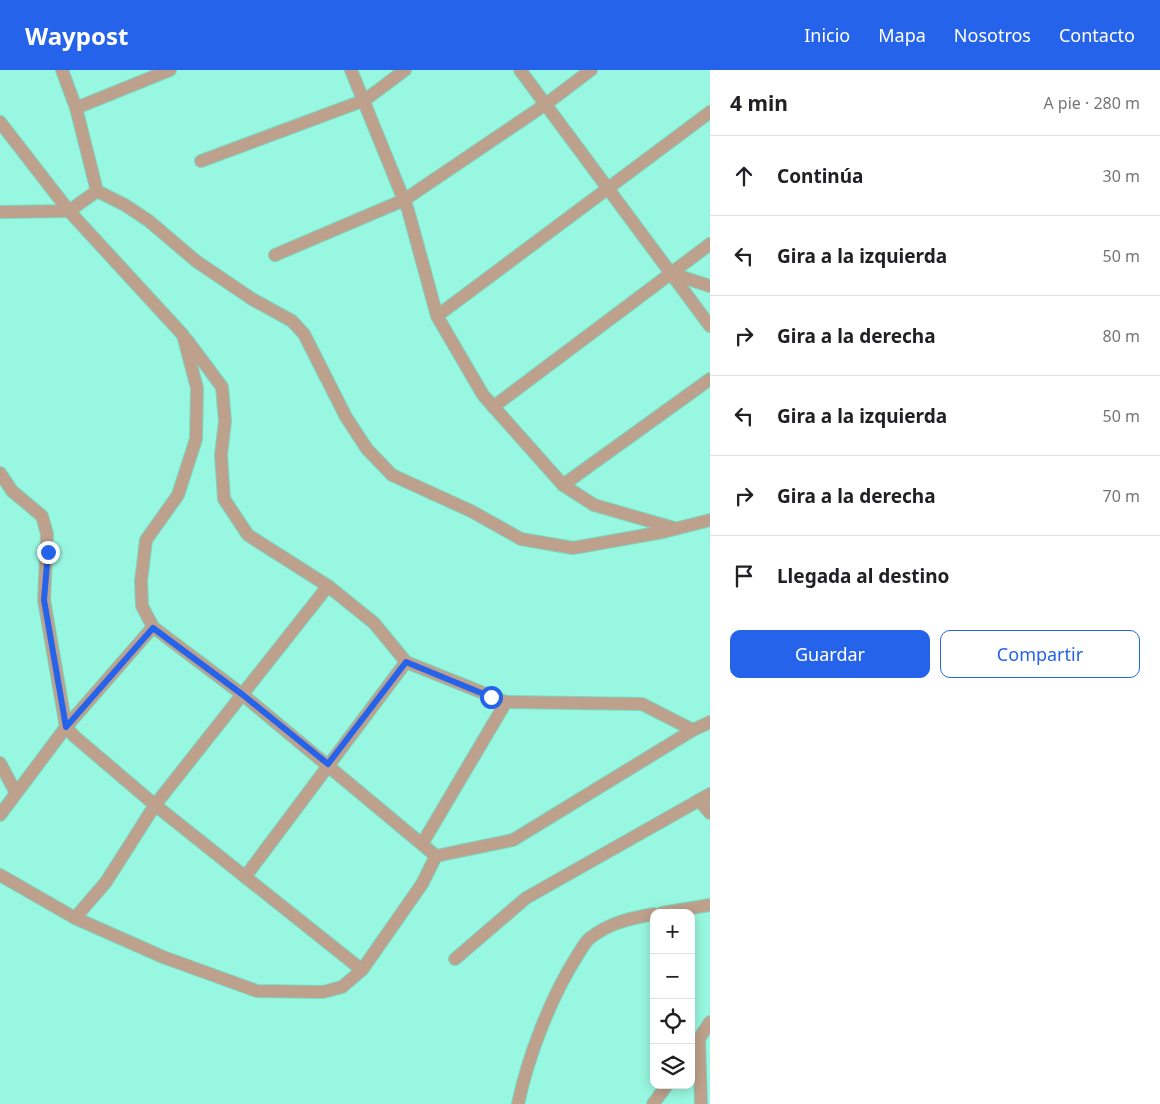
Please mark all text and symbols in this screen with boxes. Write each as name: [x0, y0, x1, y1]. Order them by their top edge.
text: Waypost: [25, 19, 128, 52]
text: Inicio: [804, 23, 850, 47]
text: Mapa: [878, 23, 926, 47]
text: Nosotros: [954, 23, 1031, 47]
text: Contacto: [1059, 23, 1135, 47]
text: 4 min: [730, 89, 788, 117]
text: A pie · 280 m: [1043, 92, 1140, 114]
icon: ahead: [730, 162, 758, 190]
text: Continúa: [777, 163, 863, 189]
text: 30 m: [1103, 165, 1140, 187]
icon: left: [730, 242, 758, 270]
text: Gira a la izquierda: [777, 243, 947, 269]
text: 50 m: [1103, 245, 1140, 267]
icon: right: [730, 322, 758, 350]
text: Gira a la derecha: [777, 323, 936, 349]
text: 80 m: [1103, 325, 1140, 347]
icon: left: [730, 402, 758, 430]
text: Gira a la izquierda: [777, 403, 947, 429]
text: 50 m: [1103, 405, 1140, 427]
icon: right: [730, 482, 758, 510]
text: Gira a la derecha: [777, 483, 936, 509]
text: 70 m: [1103, 485, 1140, 507]
route end: [37, 541, 60, 564]
icon: arrive: [730, 562, 758, 590]
text: Llegada al destino: [777, 563, 949, 589]
button: Guardar: [730, 630, 930, 678]
button: Compartir: [940, 630, 1140, 678]
route start: [480, 686, 503, 709]
map controls: [650, 909, 695, 1089]
button: +: [650, 909, 695, 954]
button: −: [650, 954, 695, 999]
button: locate: [650, 999, 695, 1044]
button: layers: [650, 1044, 695, 1089]

